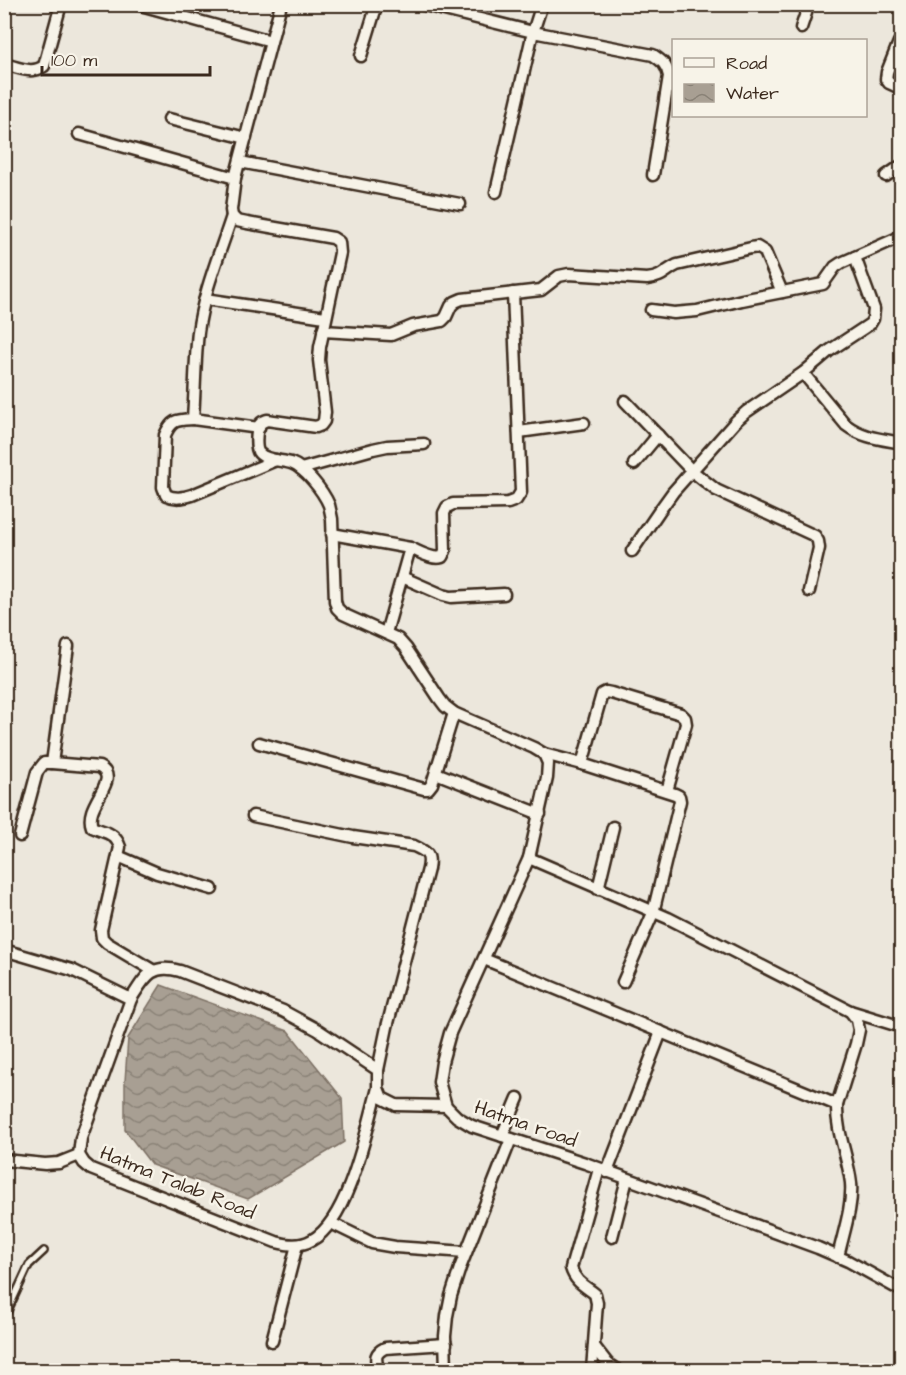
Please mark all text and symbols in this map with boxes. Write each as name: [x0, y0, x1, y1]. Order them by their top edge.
scale bar: [42, 39, 210, 77]
legend: [672, 39, 867, 117]
text: 100 m: [51, 48, 97, 73]
text: Road: [726, 51, 767, 76]
text: Water: [726, 81, 779, 106]
street label: Hatma road: [471, 1093, 581, 1155]
street label: Hatma Talab Road: [96, 1139, 259, 1227]

